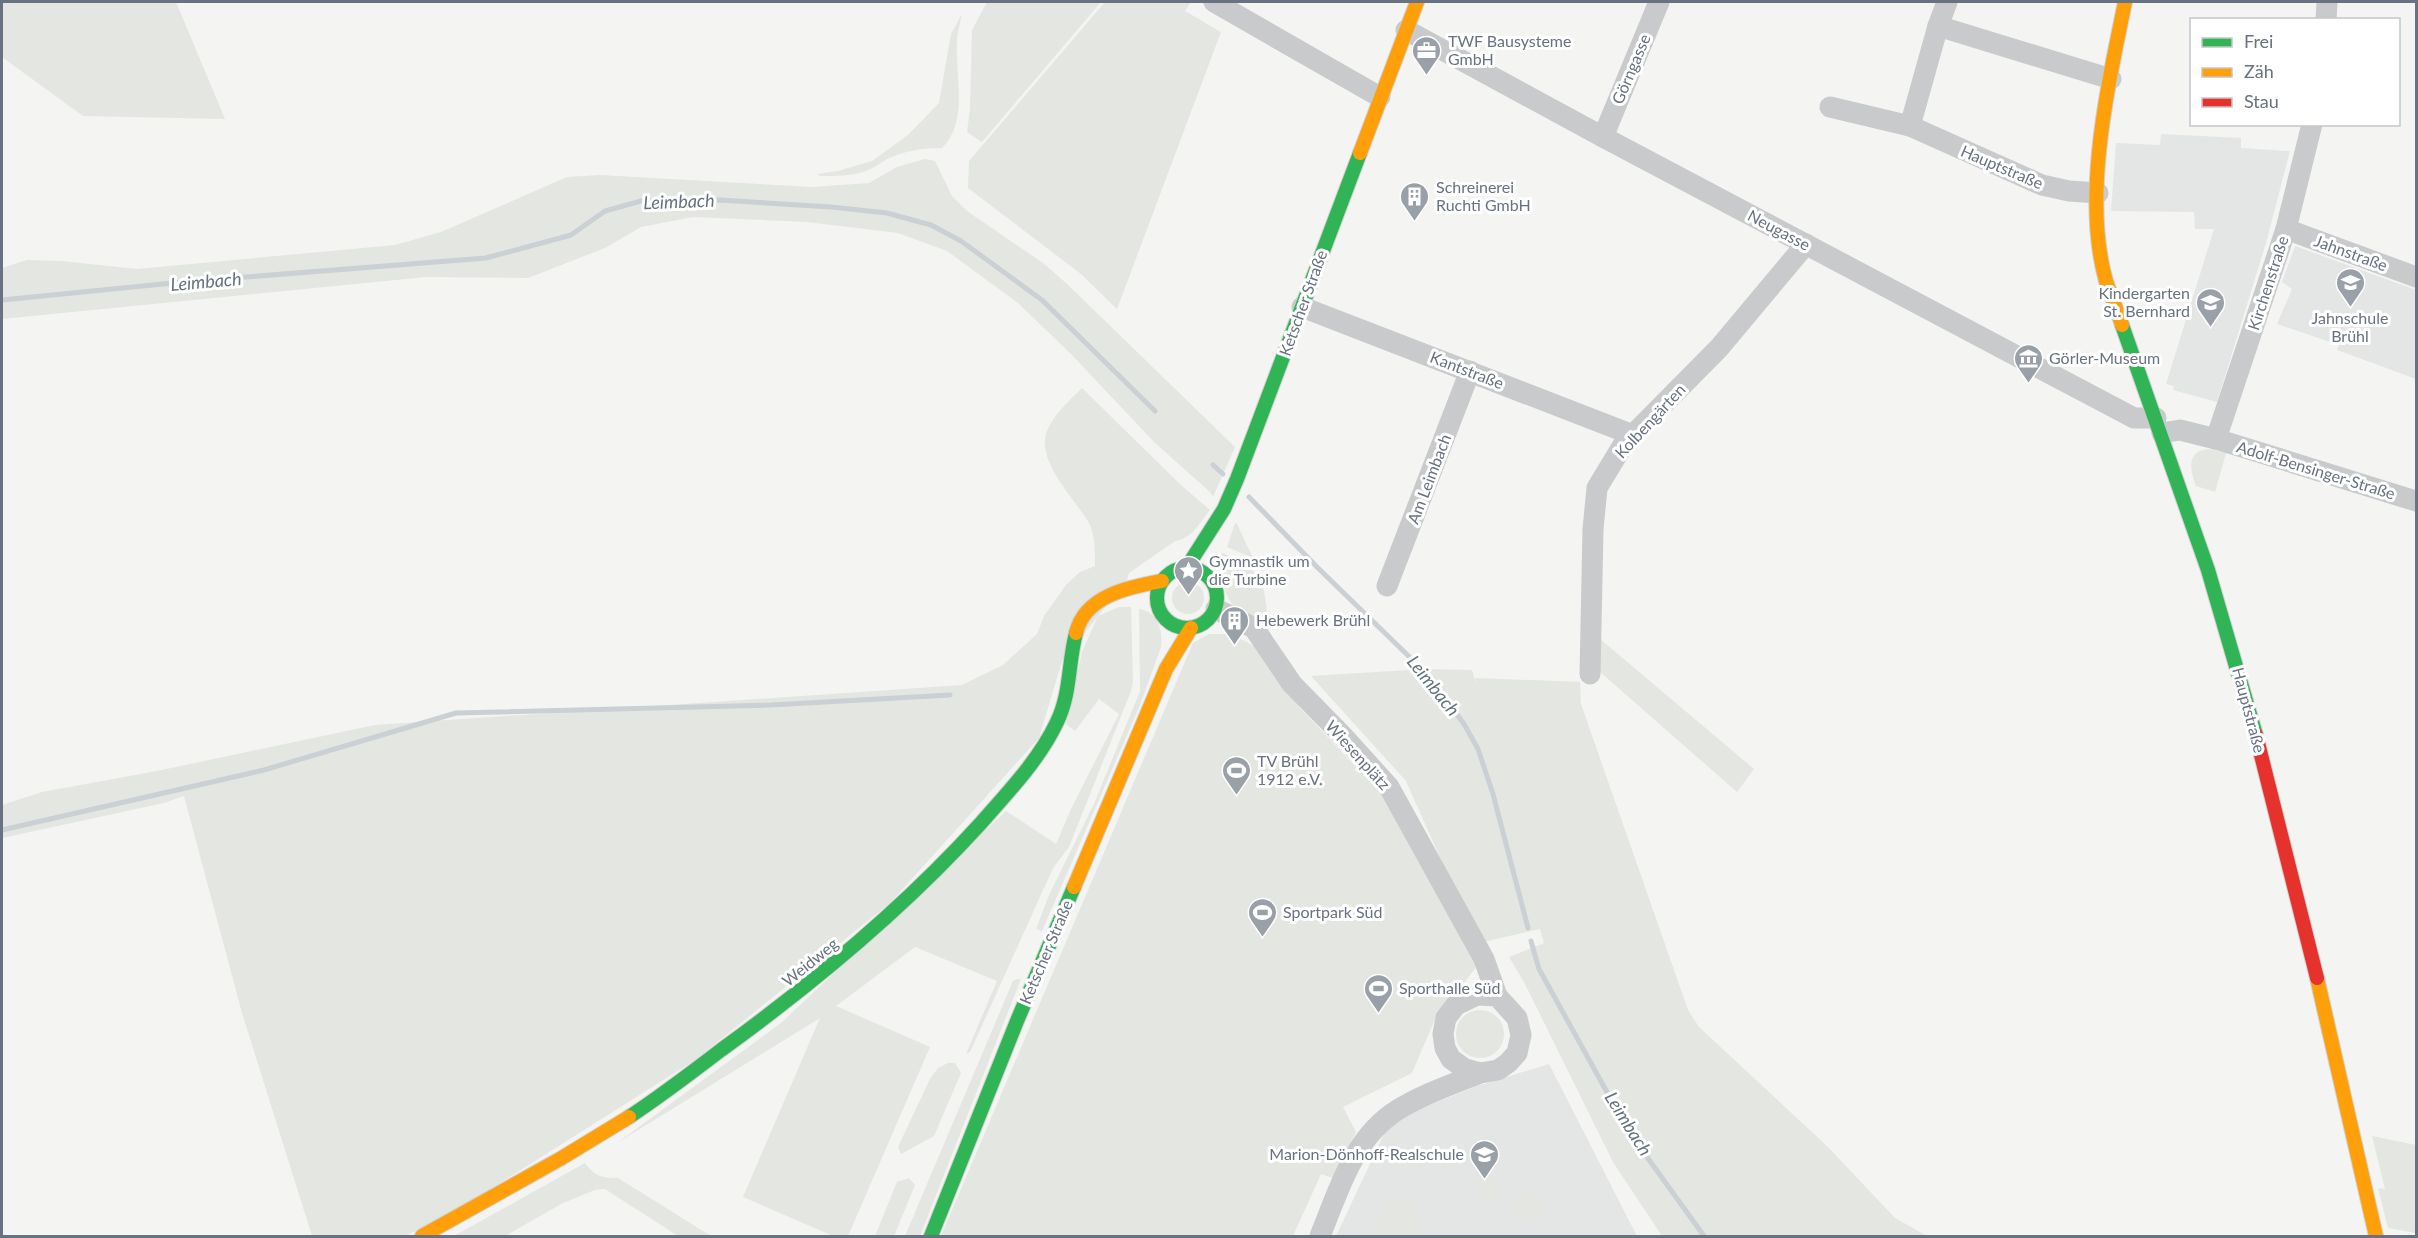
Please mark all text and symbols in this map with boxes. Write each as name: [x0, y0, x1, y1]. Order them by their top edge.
legend: [2190, 18, 2400, 126]
text: Frei: [2244, 30, 2273, 52]
place label: TWF Bausysteme GmbH: [1448, 31, 1571, 68]
street label: Görngasse: [1607, 31, 1654, 107]
office icon: TWF Bausysteme GmbH: [1411, 34, 1443, 76]
text: Zäh: [2244, 60, 2274, 82]
text: Stau: [2244, 90, 2279, 112]
street label: Hauptstraße: [1958, 141, 2046, 192]
place label: Schreinerei Ruchti GmbH: [1436, 177, 1531, 214]
building icon: Schreinerei Ruchti GmbH: [1399, 180, 1431, 222]
water label: Leimbach: [643, 189, 715, 213]
street label: Neugasse: [1745, 205, 1814, 254]
street label: Jahnstraße: [2312, 231, 2390, 275]
street label: Kirchenstraße: [2243, 233, 2292, 332]
street label: Ketscher Straße: [1275, 247, 1330, 358]
school or university icon: Jahnschule Brühl: [2334, 266, 2366, 308]
water label: Leimbach: [169, 267, 242, 295]
place label: Kindergarten St. Bernhard: [2098, 283, 2190, 320]
school or university icon: Kindergarten St. Bernhard: [2195, 286, 2227, 328]
place label: Jahnschule Brühl: [2312, 308, 2388, 345]
museum icon: Görler-Museum: [2012, 342, 2044, 384]
street label: Kantstraße: [1428, 347, 1507, 392]
place label: Görler-Museum: [2049, 348, 2160, 367]
street label: Kolbengärten: [1611, 380, 1689, 462]
street label: Am Leimbach: [1403, 431, 1454, 526]
street label: Adolf-Bensinger-Straße: [2235, 436, 2398, 503]
place label: Gymnastik um die Turbine: [1209, 551, 1310, 588]
place icon: Gymnastik um die Turbine: [1172, 554, 1204, 596]
building icon: Hebewerk Brühl: [1219, 604, 1251, 646]
place label: Hebewerk Brühl: [1256, 610, 1370, 629]
water label: Leimbach: [1403, 651, 1465, 720]
street label: Hauptstraße: [2229, 665, 2270, 755]
street label: Wiesenplätz: [1322, 716, 1394, 793]
place label: TV Brühl 1912 e.V.: [1257, 751, 1323, 788]
sports icon: TV Brühl 1912 e.V.: [1220, 754, 1252, 796]
sports icon: Sportpark Süd: [1246, 896, 1278, 938]
street label: Ketscher Straße: [1015, 897, 1076, 1007]
place label: Sportpark Süd: [1283, 902, 1382, 921]
street label: Weidweg: [778, 933, 841, 990]
sports icon: Sporthalle Süd: [1362, 972, 1394, 1014]
place label: Sporthalle Süd: [1399, 978, 1500, 997]
water label: Leimbach: [1601, 1087, 1657, 1160]
school or university icon: Marion-Dönhoff-Realschule: [1469, 1138, 1501, 1180]
place label: Marion-Dönhoff-Realschule: [1269, 1144, 1464, 1163]

